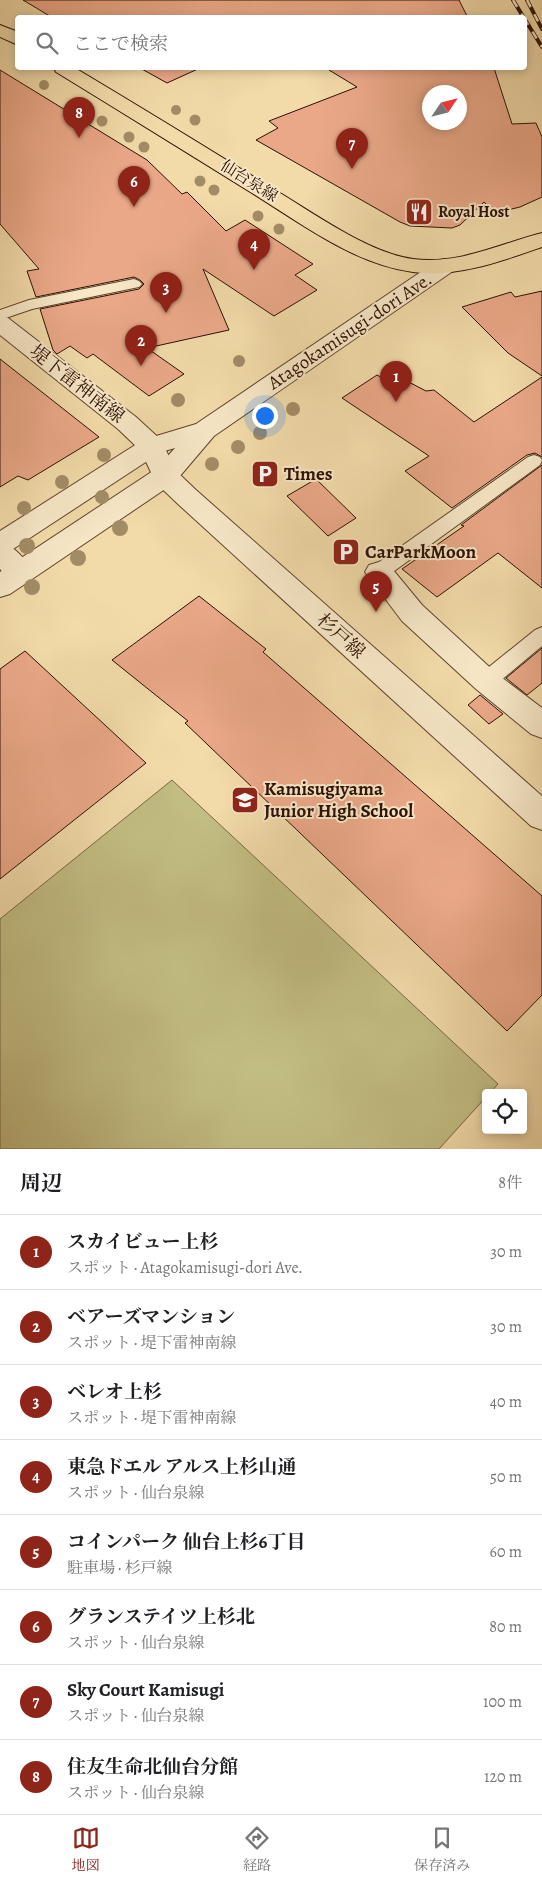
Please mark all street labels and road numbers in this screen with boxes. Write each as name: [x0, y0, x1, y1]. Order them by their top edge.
street label: 仙台泉線: [216, 155, 282, 207]
street label: Atagokamisugi-dori Ave.: [262, 266, 437, 396]
street label: 堤下雷神南線: [24, 339, 130, 429]
street label: 杉戸線: [311, 607, 371, 665]

